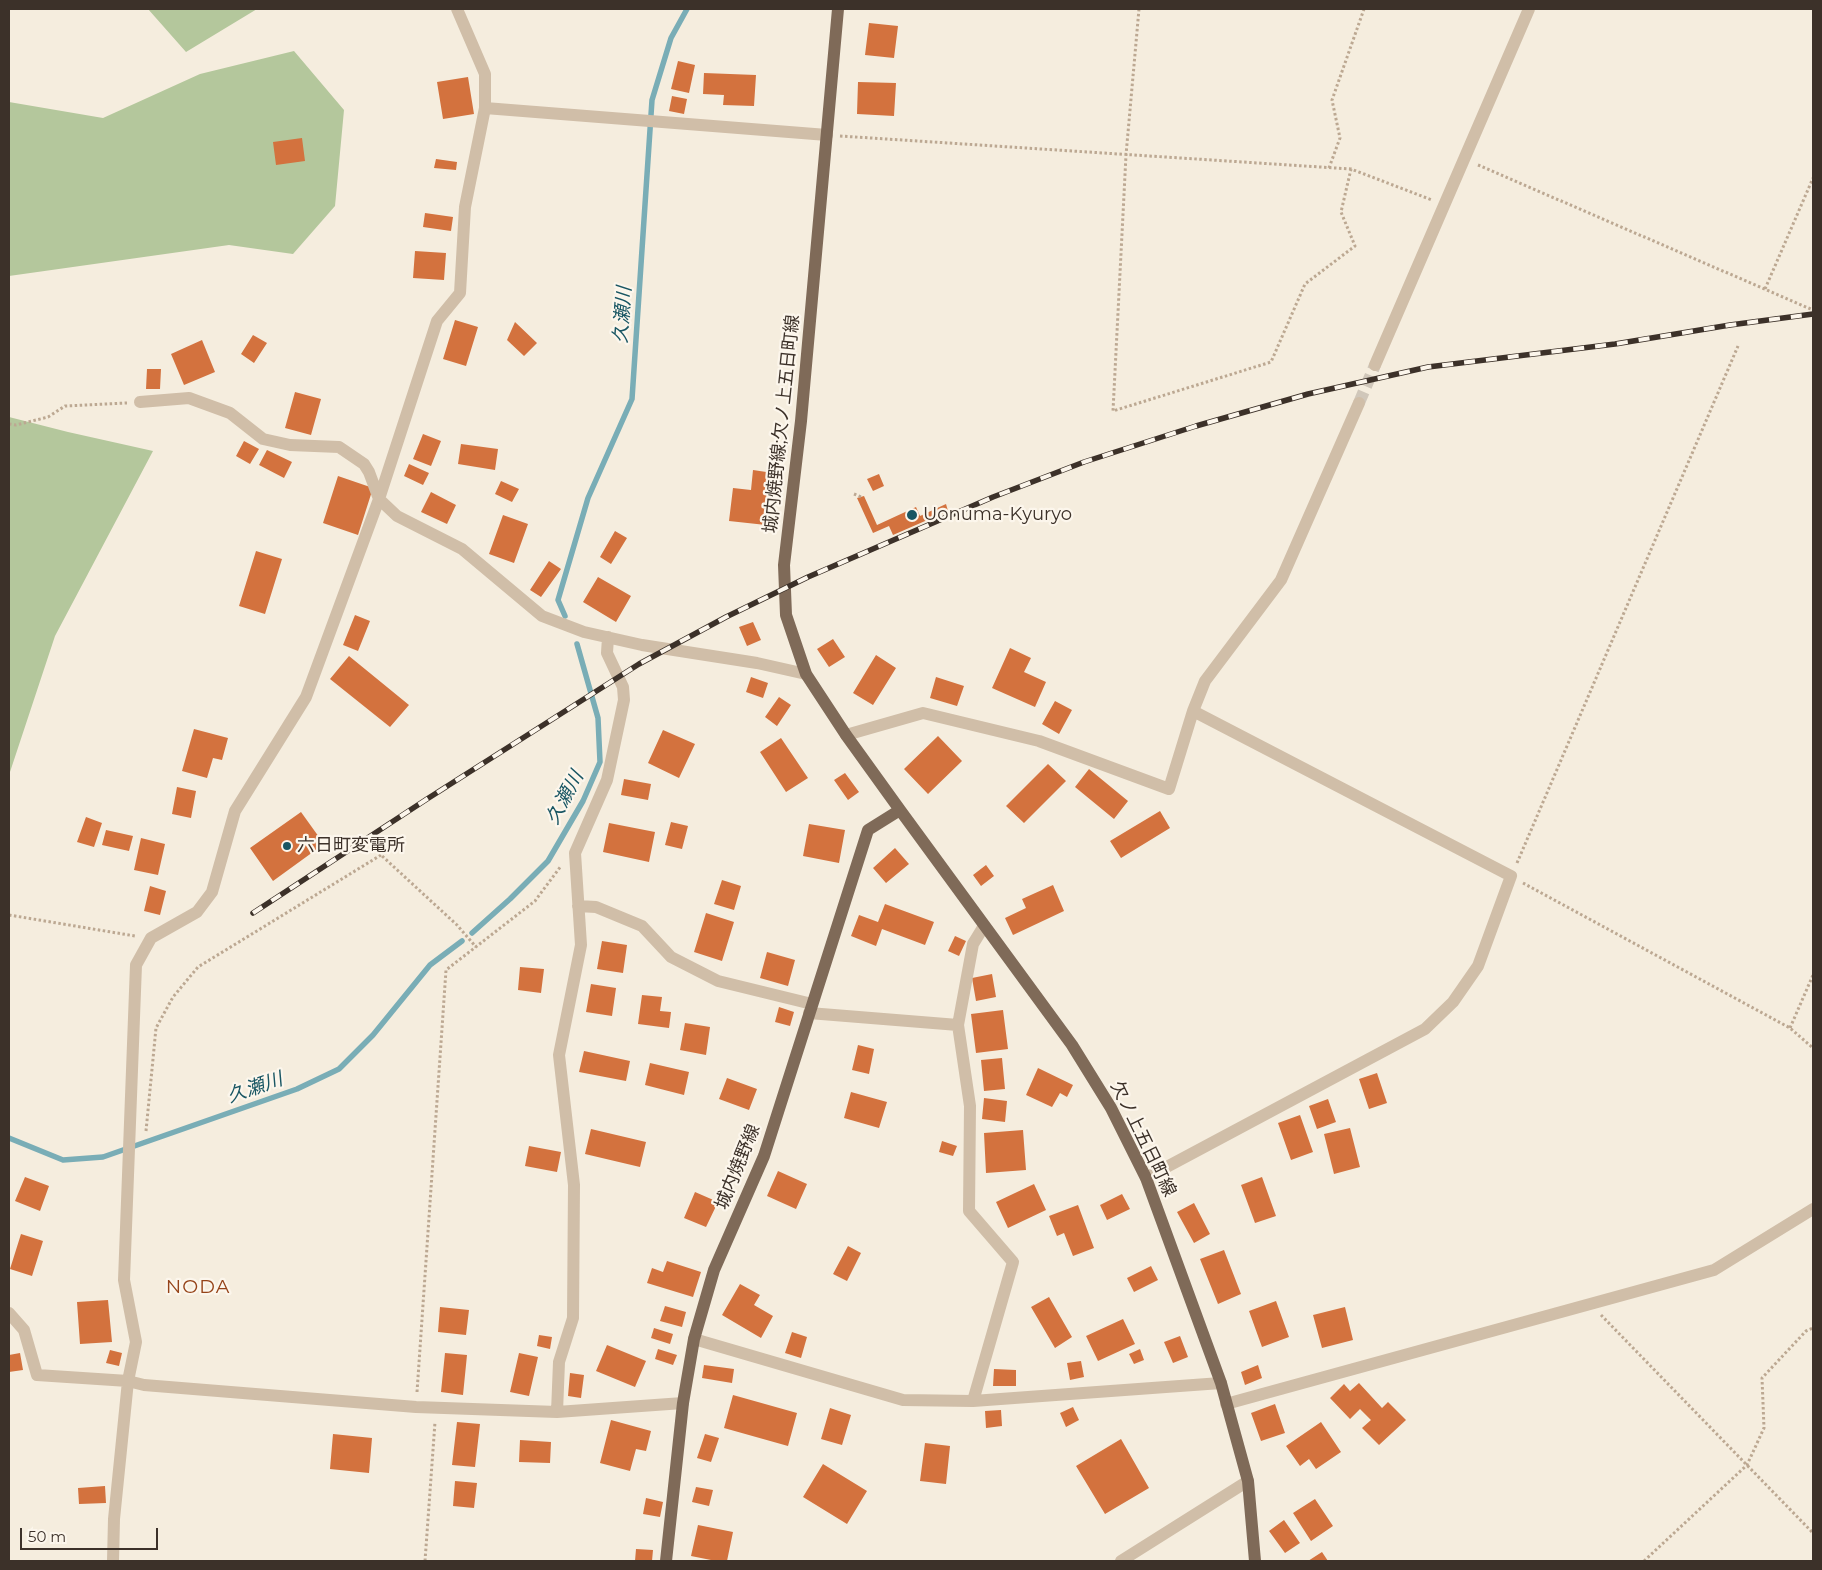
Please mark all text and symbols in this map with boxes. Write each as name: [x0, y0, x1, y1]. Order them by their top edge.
water label: 久瀬川: [610, 286, 636, 344]
street label: 城内焼野線;欠ノ上五日町線: [760, 314, 804, 534]
place label: Uonuma-Kyuryo: [923, 504, 1072, 526]
marker: Uonuma-Kyuryo: [905, 508, 919, 522]
water label: 久瀬川: [542, 767, 588, 829]
place label: 六日町変電所: [297, 835, 405, 857]
marker: 六日町変電所: [281, 840, 293, 852]
water label: 久瀬川: [224, 1068, 286, 1108]
street label: 欠ノ上五日町線: [1106, 1078, 1180, 1200]
street label: 城内焼野線: [711, 1121, 765, 1213]
district label: NODA: [165, 1276, 231, 1298]
scale bar: [22, 1518, 160, 1550]
text: 50 m: [28, 1527, 66, 1546]

